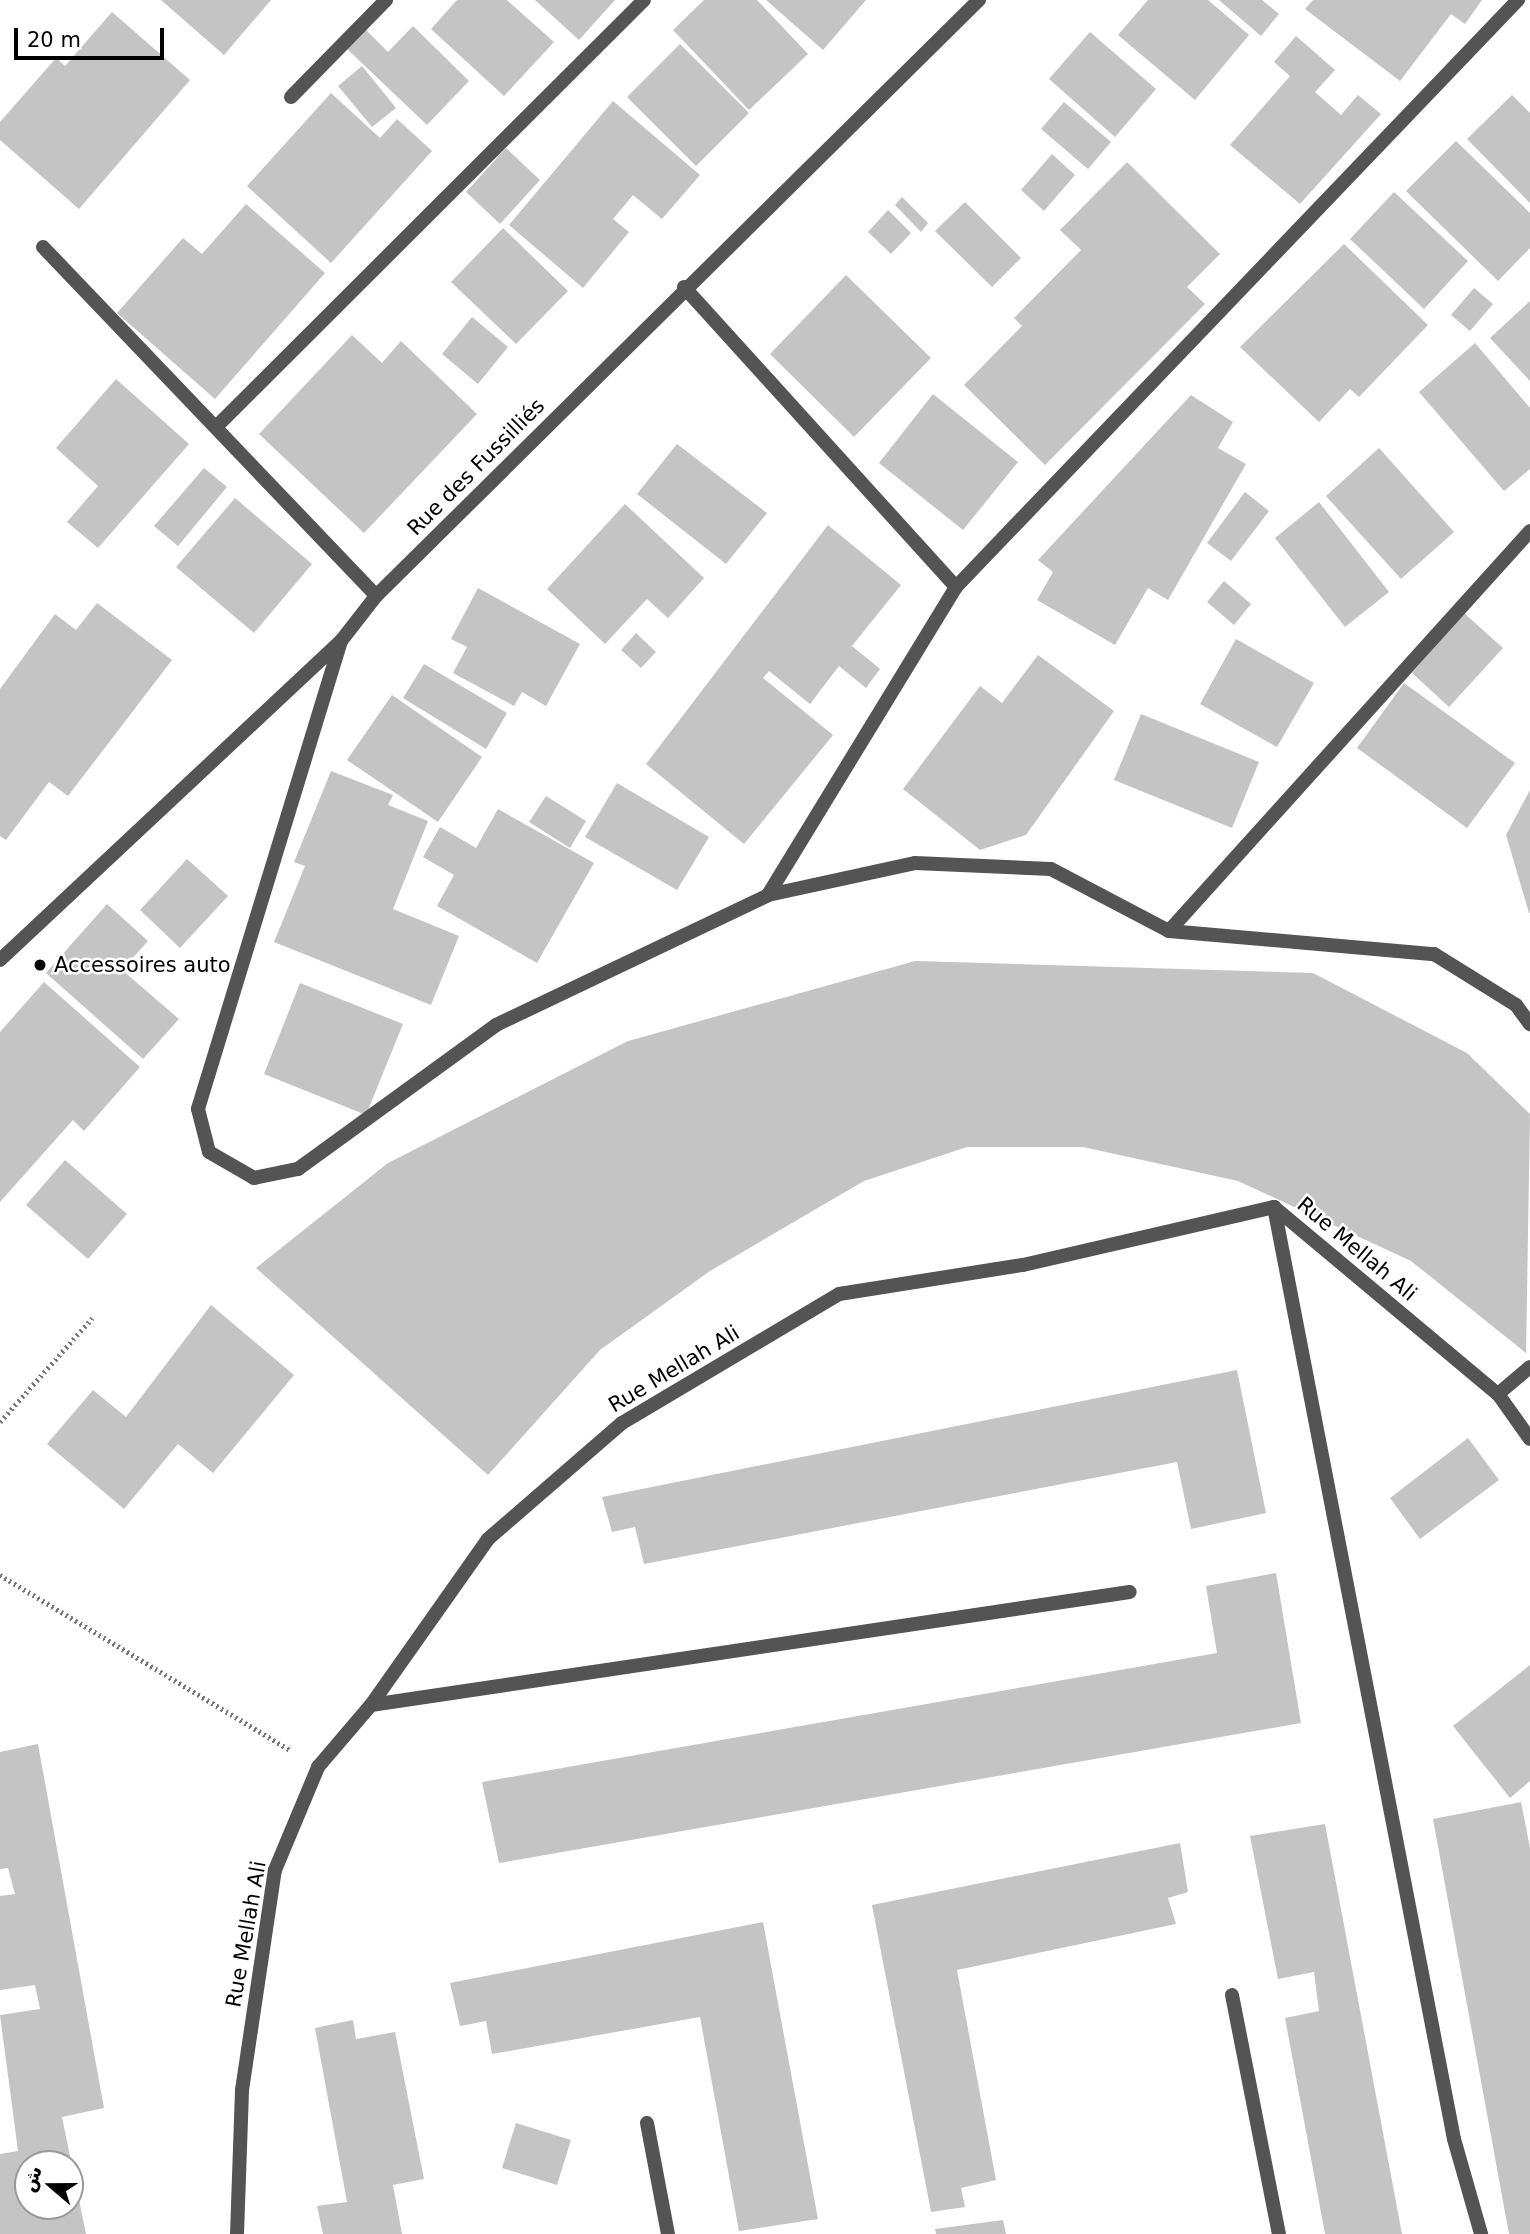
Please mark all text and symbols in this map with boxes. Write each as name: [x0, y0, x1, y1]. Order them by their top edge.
scale bar: [18, 14, 168, 58]
text: 20 m: [27, 28, 81, 52]
street label: Rue des Fussilliés: [402, 393, 550, 541]
place label: Accessoires auto: [54, 952, 231, 978]
marker: Accessoires auto: [32, 957, 48, 973]
street label: Rue Mellah Ali: [1292, 1192, 1422, 1306]
street label: Rue Mellah Ali: [604, 1320, 744, 1418]
street label: Rue Mellah Ali: [221, 1859, 271, 2009]
north arrow: [14, 2150, 84, 2220]
text: ش: [16, 2162, 46, 2195]

